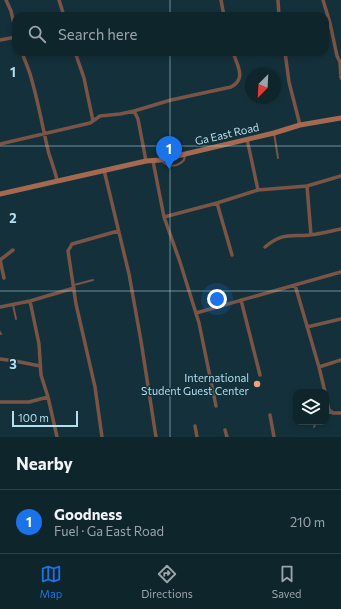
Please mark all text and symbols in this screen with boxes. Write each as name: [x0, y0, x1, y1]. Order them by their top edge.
search box: [12, 12, 329, 56]
icon: search: [26, 23, 48, 45]
text: Search here: [58, 25, 137, 43]
text: 1: [10, 64, 16, 80]
north arrow: [245, 68, 281, 104]
street label: Ga East Road: [194, 120, 260, 147]
pin: 1: [156, 136, 182, 169]
text: 2: [9, 210, 17, 226]
your location: [207, 289, 227, 309]
text: 3: [9, 356, 17, 372]
place label: International Student Guest Center: [141, 371, 250, 397]
marker: International Student Guest Center: [252, 379, 262, 389]
map controls: [293, 389, 329, 425]
button: layers: [293, 389, 329, 425]
scale bar: [12, 409, 78, 428]
text: 100 m: [18, 411, 49, 424]
text: Nearby: [16, 453, 73, 474]
text: Goodness: [54, 505, 122, 523]
text: 1: [26, 514, 32, 530]
text: 210 m: [290, 514, 325, 530]
text: Fuel · Ga East Road: [54, 523, 164, 539]
tab: Map: [40, 563, 62, 600]
tab: Directions: [141, 563, 193, 600]
tab: Saved: [272, 563, 301, 600]

